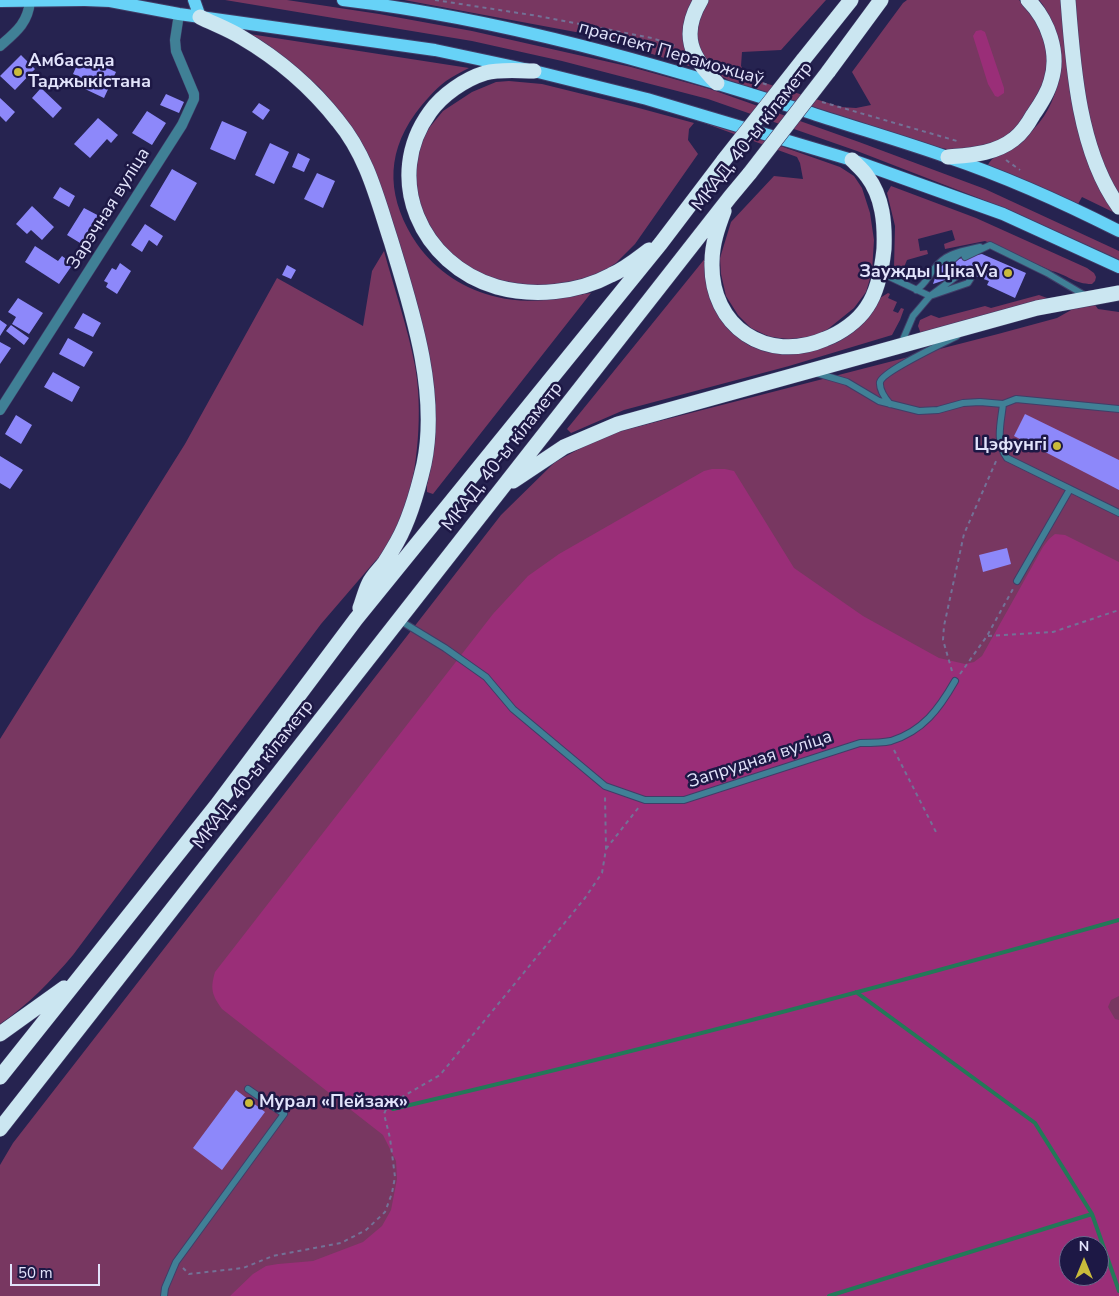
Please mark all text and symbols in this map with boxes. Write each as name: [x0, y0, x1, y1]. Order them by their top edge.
street label: праспект Пераможцаў: [576, 17, 766, 91]
place label: Амбасада Таджыкістана: [28, 51, 151, 94]
street label: МКАД, 40-ы кіламетр: [688, 58, 818, 216]
marker: Амбасада Таджыкістана: [12, 66, 24, 78]
street label: Зарэчная вуліца: [63, 144, 155, 274]
place label: Заужды ЦікаVа: [859, 262, 998, 284]
marker: Заужды ЦікаVа: [1002, 267, 1014, 279]
street label: МКАД, 40-ы кіламетр: [438, 378, 568, 536]
place label: Цэфунгі: [974, 435, 1047, 457]
marker: Цэфунгі: [1051, 440, 1063, 452]
street label: МКАД, 40-ы кіламетр: [189, 696, 319, 854]
street label: Запрудная вуліца: [685, 726, 835, 794]
place label: Мурал «Пейзаж»: [259, 1092, 408, 1114]
marker: Мурал «Пейзаж»: [243, 1097, 255, 1109]
north arrow: [1059, 1236, 1109, 1286]
text: N: [1079, 1237, 1089, 1256]
scale bar: [12, 1254, 102, 1286]
text: 50 m: [18, 1263, 53, 1283]

